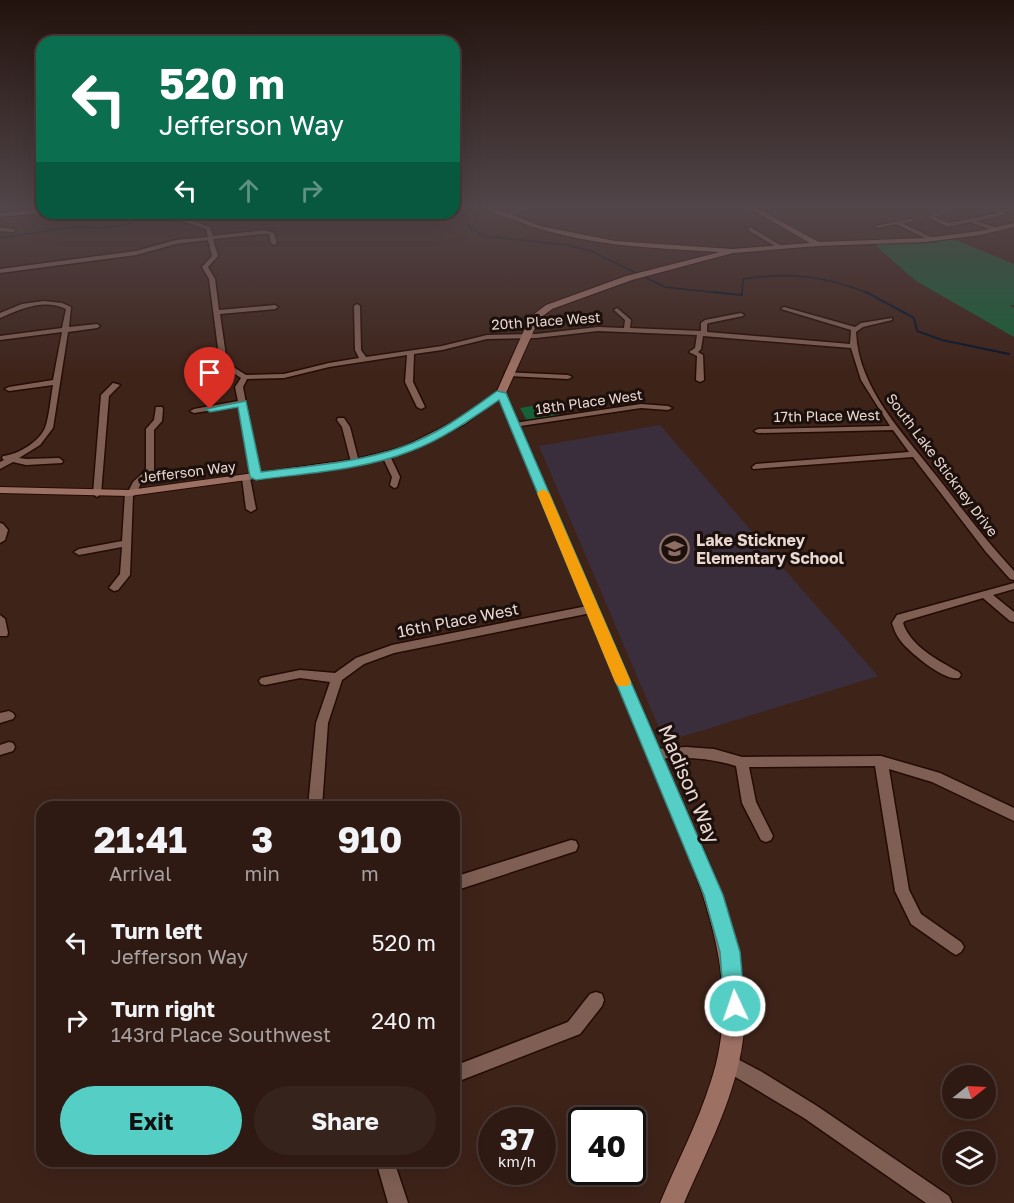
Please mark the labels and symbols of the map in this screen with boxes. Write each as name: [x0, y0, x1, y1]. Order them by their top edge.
street label: 20th Place West: [491, 308, 601, 333]
pin: [184, 347, 235, 409]
street label: 18th Place West: [534, 386, 644, 417]
street label: South Lake Stickney Drive: [883, 390, 1002, 540]
street label: 17th Place West: [773, 406, 881, 425]
street label: Jefferson Way: [139, 457, 237, 486]
place label: Lake Stickney Elementary School: [696, 530, 845, 568]
school or university icon: Lake Stickney Elementary School: [659, 533, 691, 565]
street label: 16th Place West: [396, 598, 520, 642]
street label: Madison Way: [654, 721, 726, 847]
position arrow: [703, 974, 767, 1038]
north arrow: [942, 1065, 996, 1119]
speed limit sign: 40: [568, 1107, 646, 1185]

